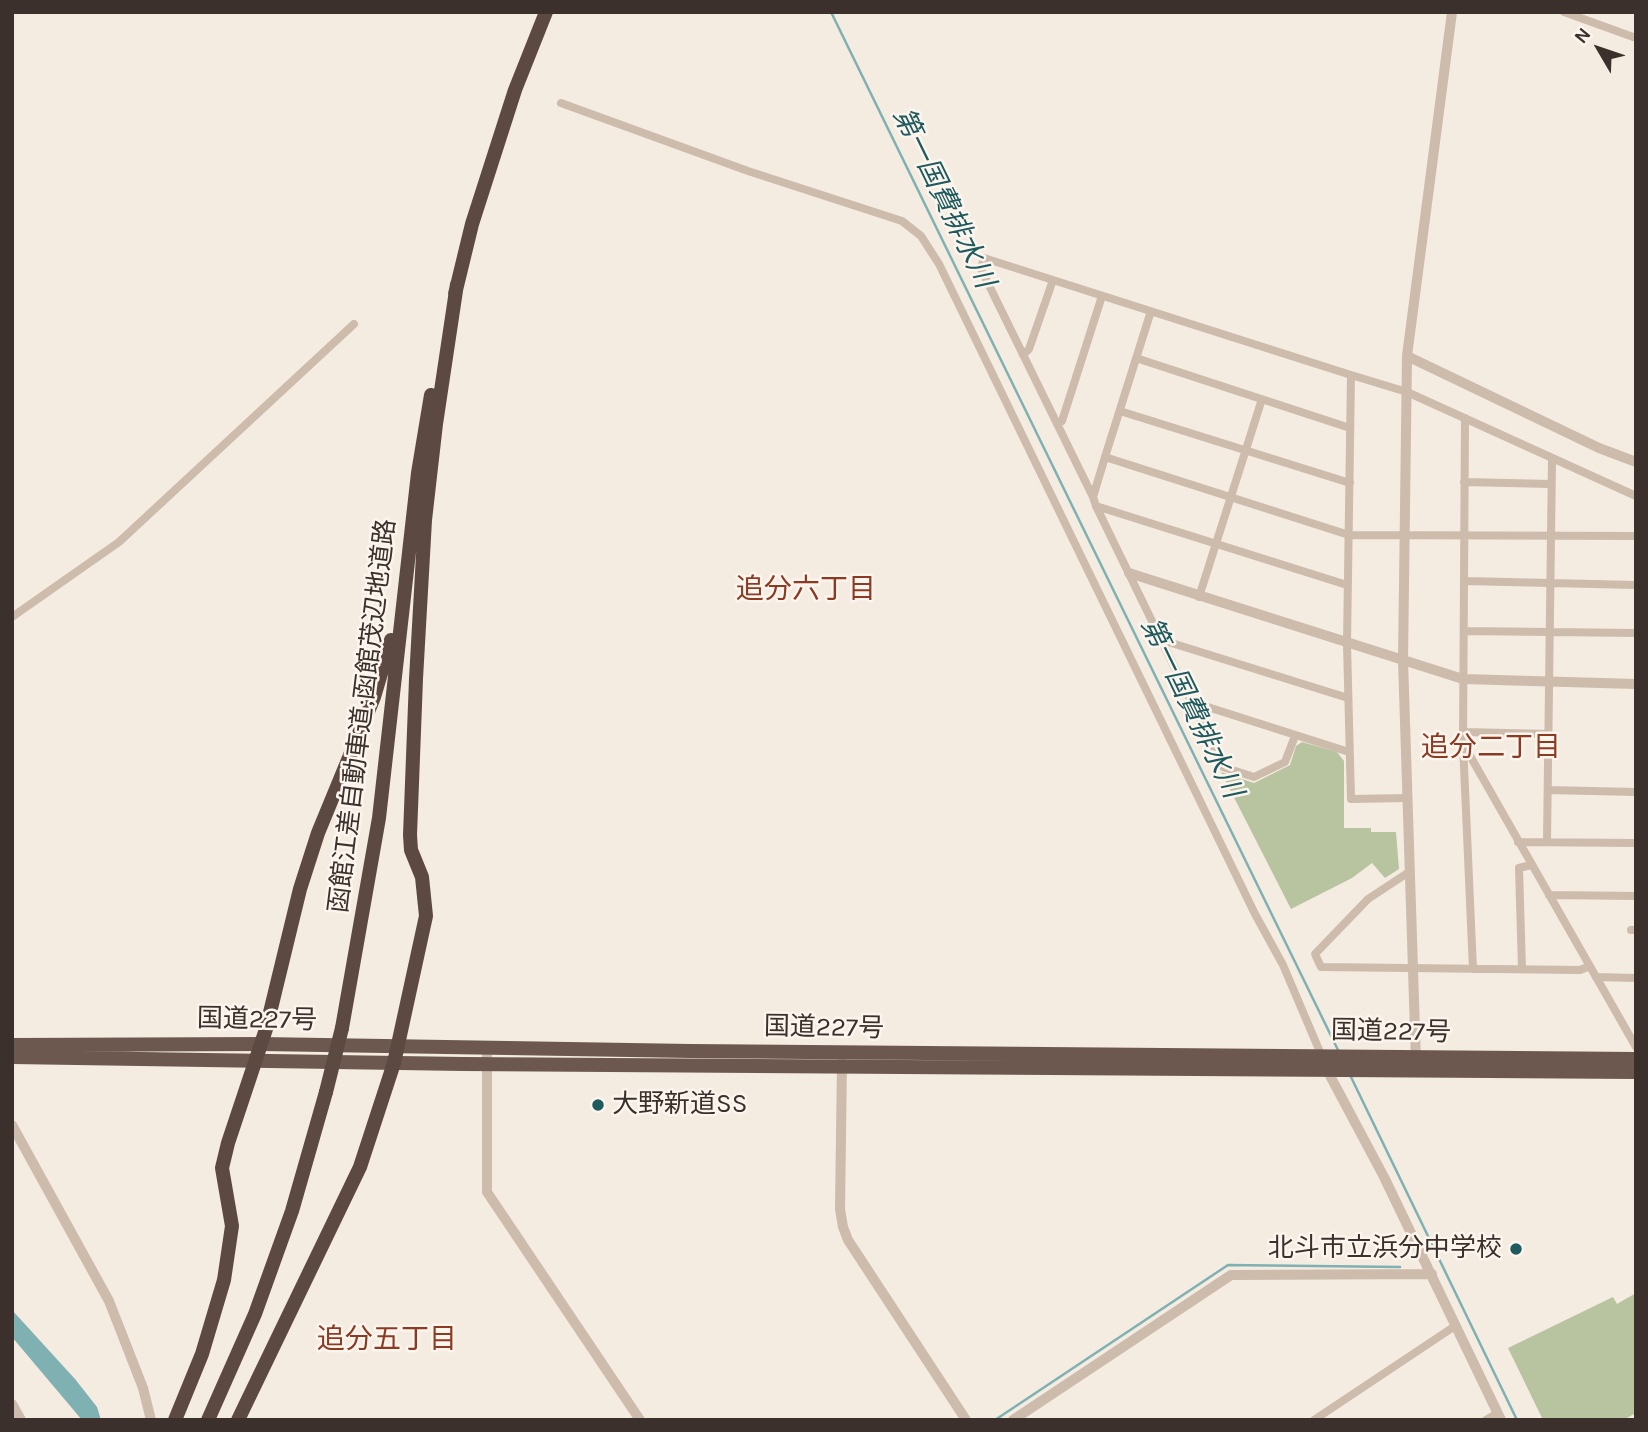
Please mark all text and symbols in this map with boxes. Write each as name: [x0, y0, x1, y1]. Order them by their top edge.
north arrow: [1564, 14, 1634, 84]
text: N: [1570, 24, 1596, 48]
water label: 第一国費排水川: [885, 103, 1001, 293]
street label: 函館江差自動車道;函館茂辺地道路: [323, 517, 403, 915]
district label: 追分六丁目: [736, 573, 876, 607]
water label: 第一国費排水川: [1133, 613, 1249, 803]
district label: 追分二丁目: [1421, 731, 1561, 765]
street label: 国道227号: [197, 1003, 317, 1037]
street label: 国道227号: [764, 1011, 884, 1045]
street label: 国道227号: [1331, 1015, 1451, 1049]
place label: 大野新道SS: [612, 1089, 747, 1121]
marker: 大野新道SS: [590, 1097, 606, 1113]
place label: 北斗市立浜分中学校: [1268, 1233, 1502, 1265]
marker: 北斗市立浜分中学校: [1508, 1241, 1524, 1257]
district label: 追分五丁目: [317, 1323, 457, 1357]

